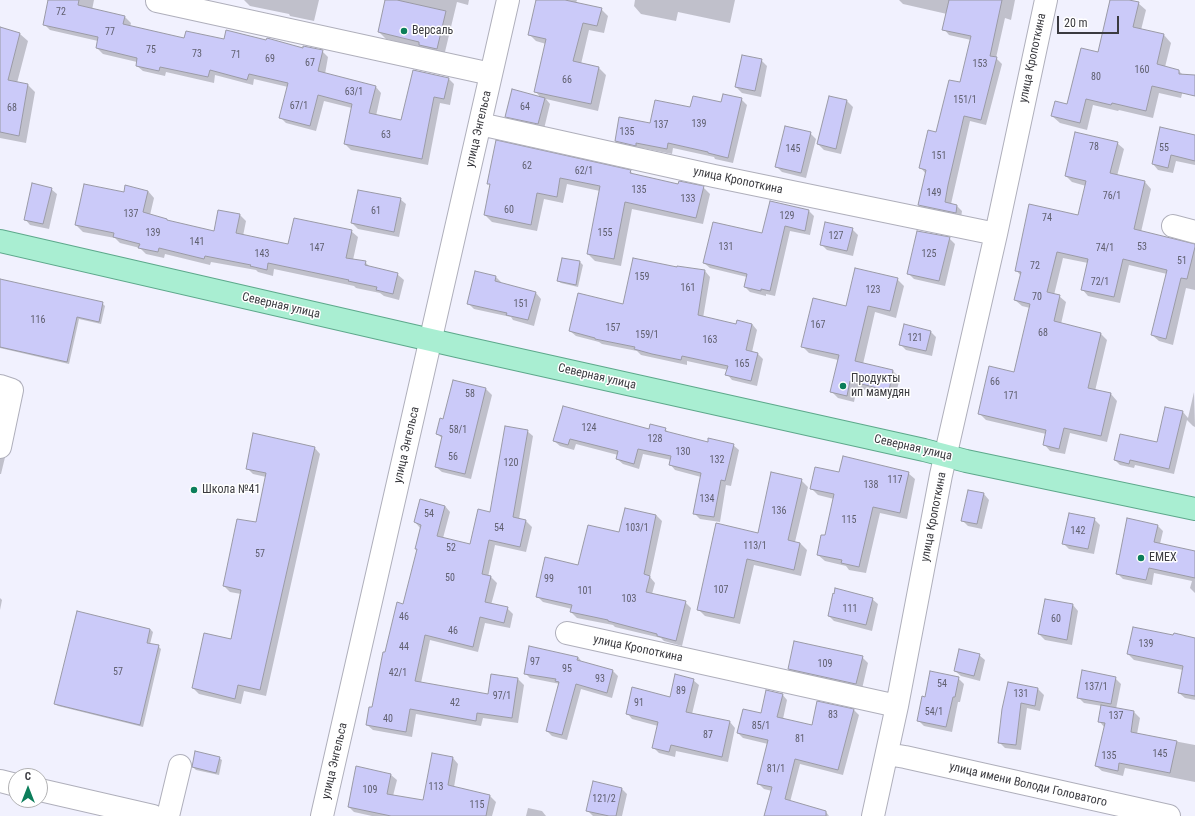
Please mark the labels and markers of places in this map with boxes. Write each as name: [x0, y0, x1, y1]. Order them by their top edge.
place label: Версаль: [412, 24, 453, 38]
marker: Версаль: [399, 26, 409, 36]
place label: Продукты ип мамудян: [851, 372, 910, 400]
marker: Продукты ип мамудян: [838, 381, 848, 391]
place label: Школа №41: [202, 483, 260, 497]
marker: Школа №41: [189, 485, 199, 495]
place label: EMEX: [1149, 551, 1177, 565]
marker: EMEX: [1136, 553, 1146, 563]

